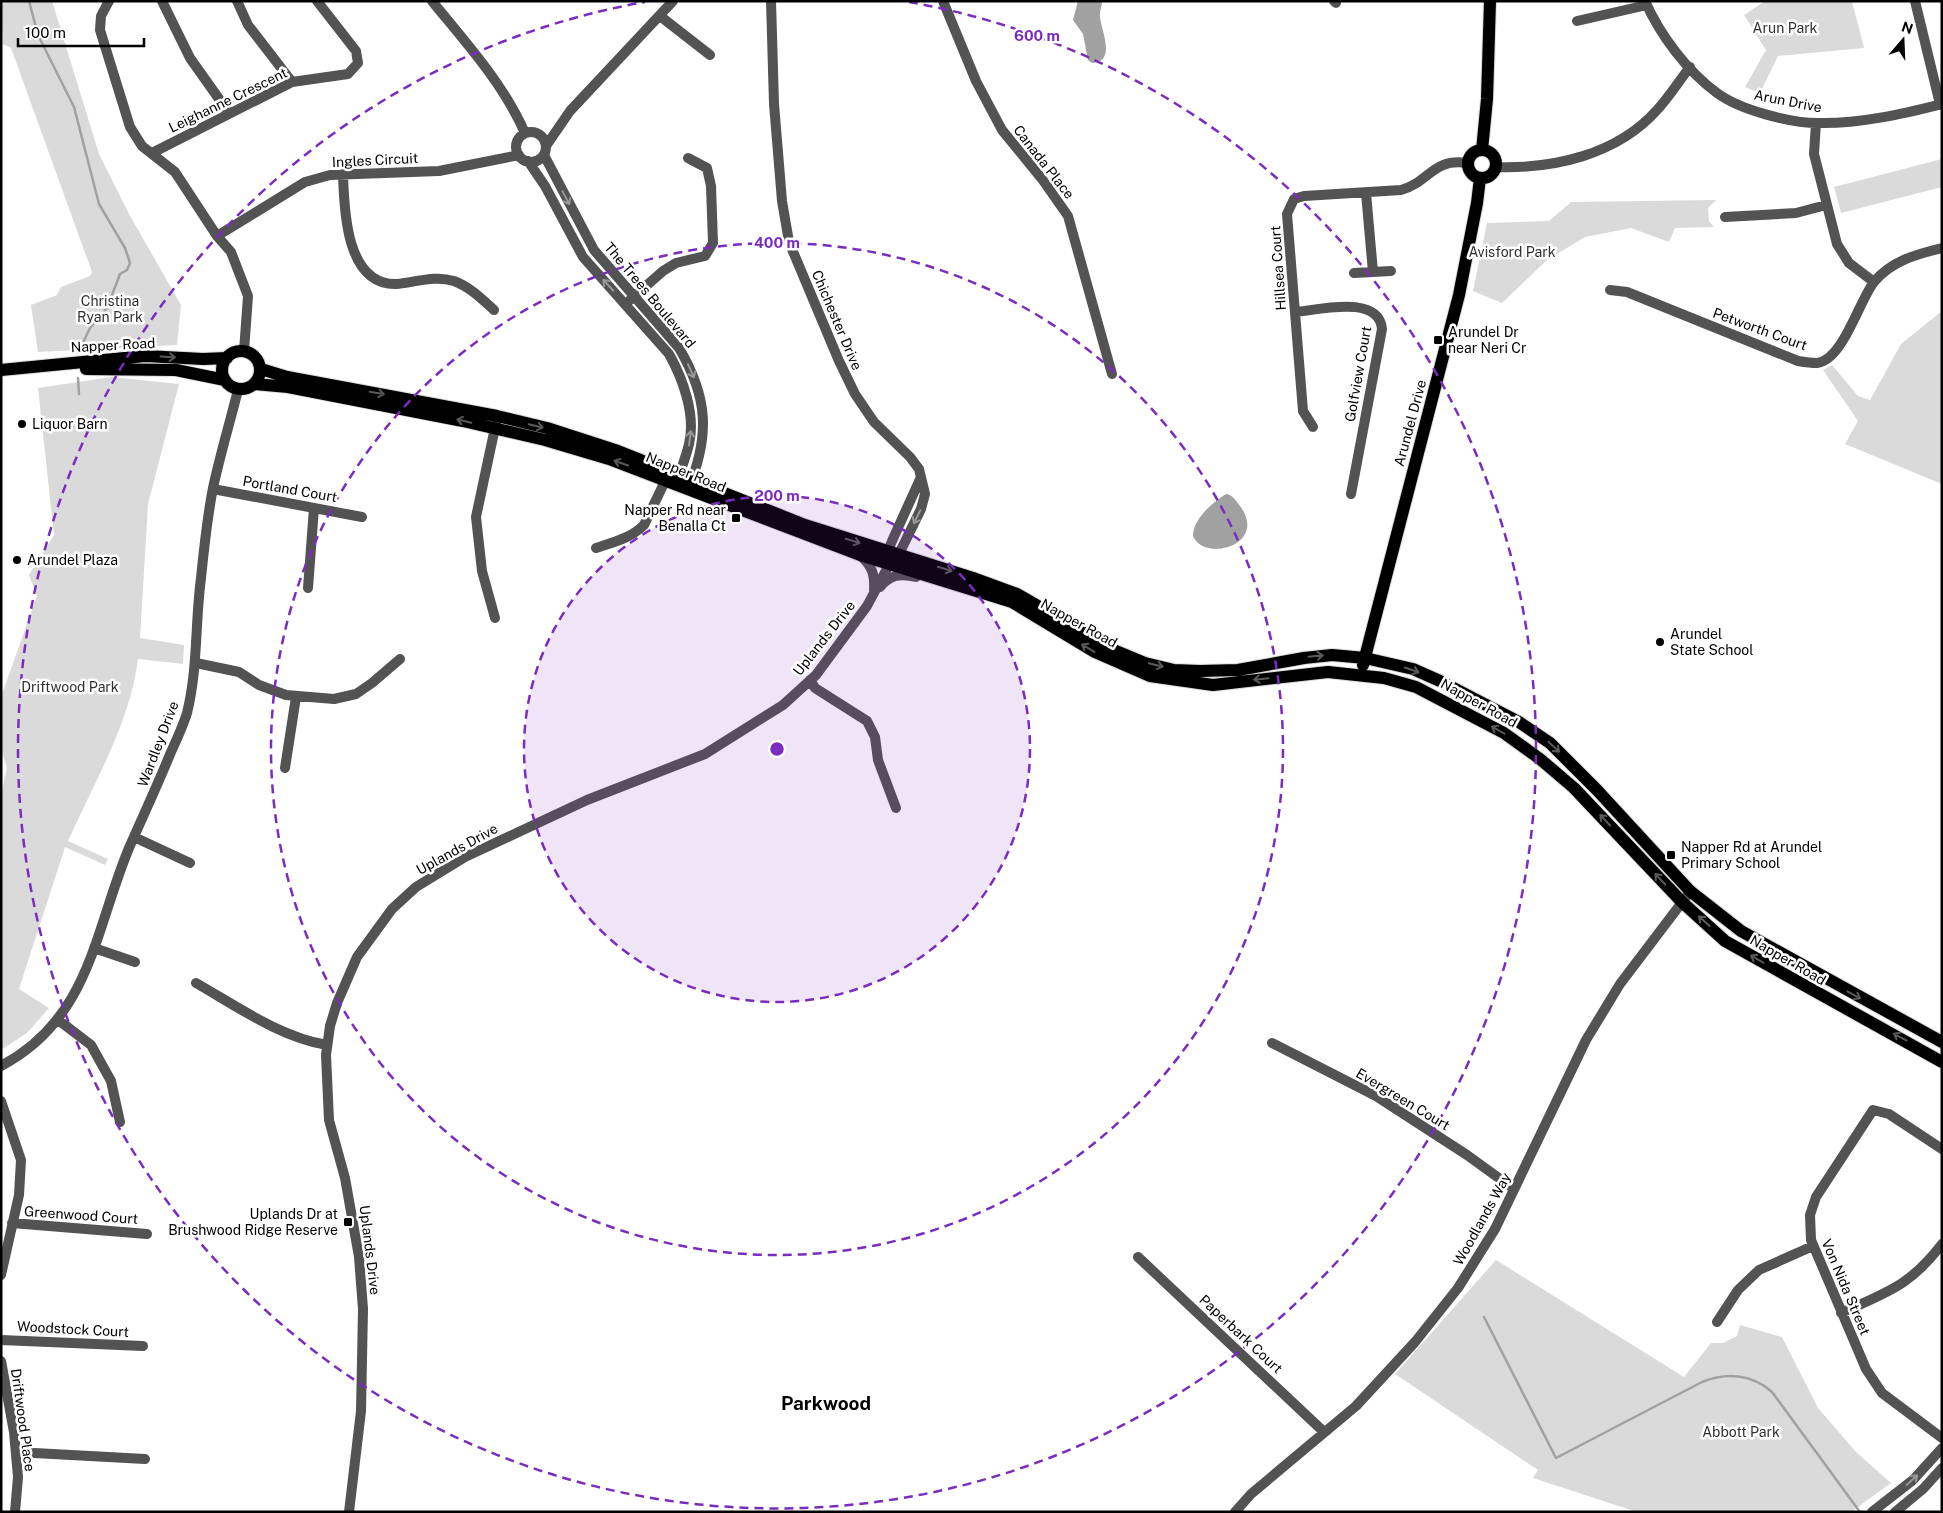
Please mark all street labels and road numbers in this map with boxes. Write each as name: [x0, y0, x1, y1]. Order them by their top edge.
street label: Leighanne Crescent: [166, 64, 290, 136]
street label: Arun Drive: [1753, 87, 1823, 115]
street label: Canada Place: [1010, 122, 1078, 202]
street label: Ingles Circuit: [332, 150, 418, 170]
street label: Hillsea Court: [1267, 225, 1289, 311]
street label: The Trees Boulevard: [601, 239, 699, 351]
street label: Chichester Drive: [809, 268, 865, 372]
street label: Petworth Court: [1711, 305, 1809, 353]
street label: Golfview Court: [1342, 325, 1374, 423]
street label: Napper Road: [70, 335, 156, 355]
street label: Arundel Drive: [1391, 378, 1429, 468]
street label: Napper Road: [644, 449, 728, 495]
street label: Portland Court: [242, 473, 338, 505]
street label: Napper Road: [1038, 595, 1120, 651]
street label: Uplands Drive: [790, 597, 858, 679]
street label: Napper Road: [1438, 675, 1520, 731]
street label: Wardley Drive: [134, 699, 182, 789]
street label: Uplands Drive: [414, 820, 500, 878]
street label: Napper Road: [1747, 932, 1829, 988]
street label: Evergreen Court: [1353, 1065, 1453, 1133]
street label: Woodlands Way: [1450, 1170, 1514, 1268]
street label: Greenwood Court: [24, 1203, 138, 1227]
street label: Uplands Drive: [357, 1204, 383, 1296]
street label: Von Nida Street: [1819, 1237, 1873, 1337]
street label: Paperbark Court: [1196, 1292, 1286, 1376]
street label: Woodstock Court: [17, 1318, 129, 1340]
street label: Driftwood Place: [8, 1367, 38, 1473]

